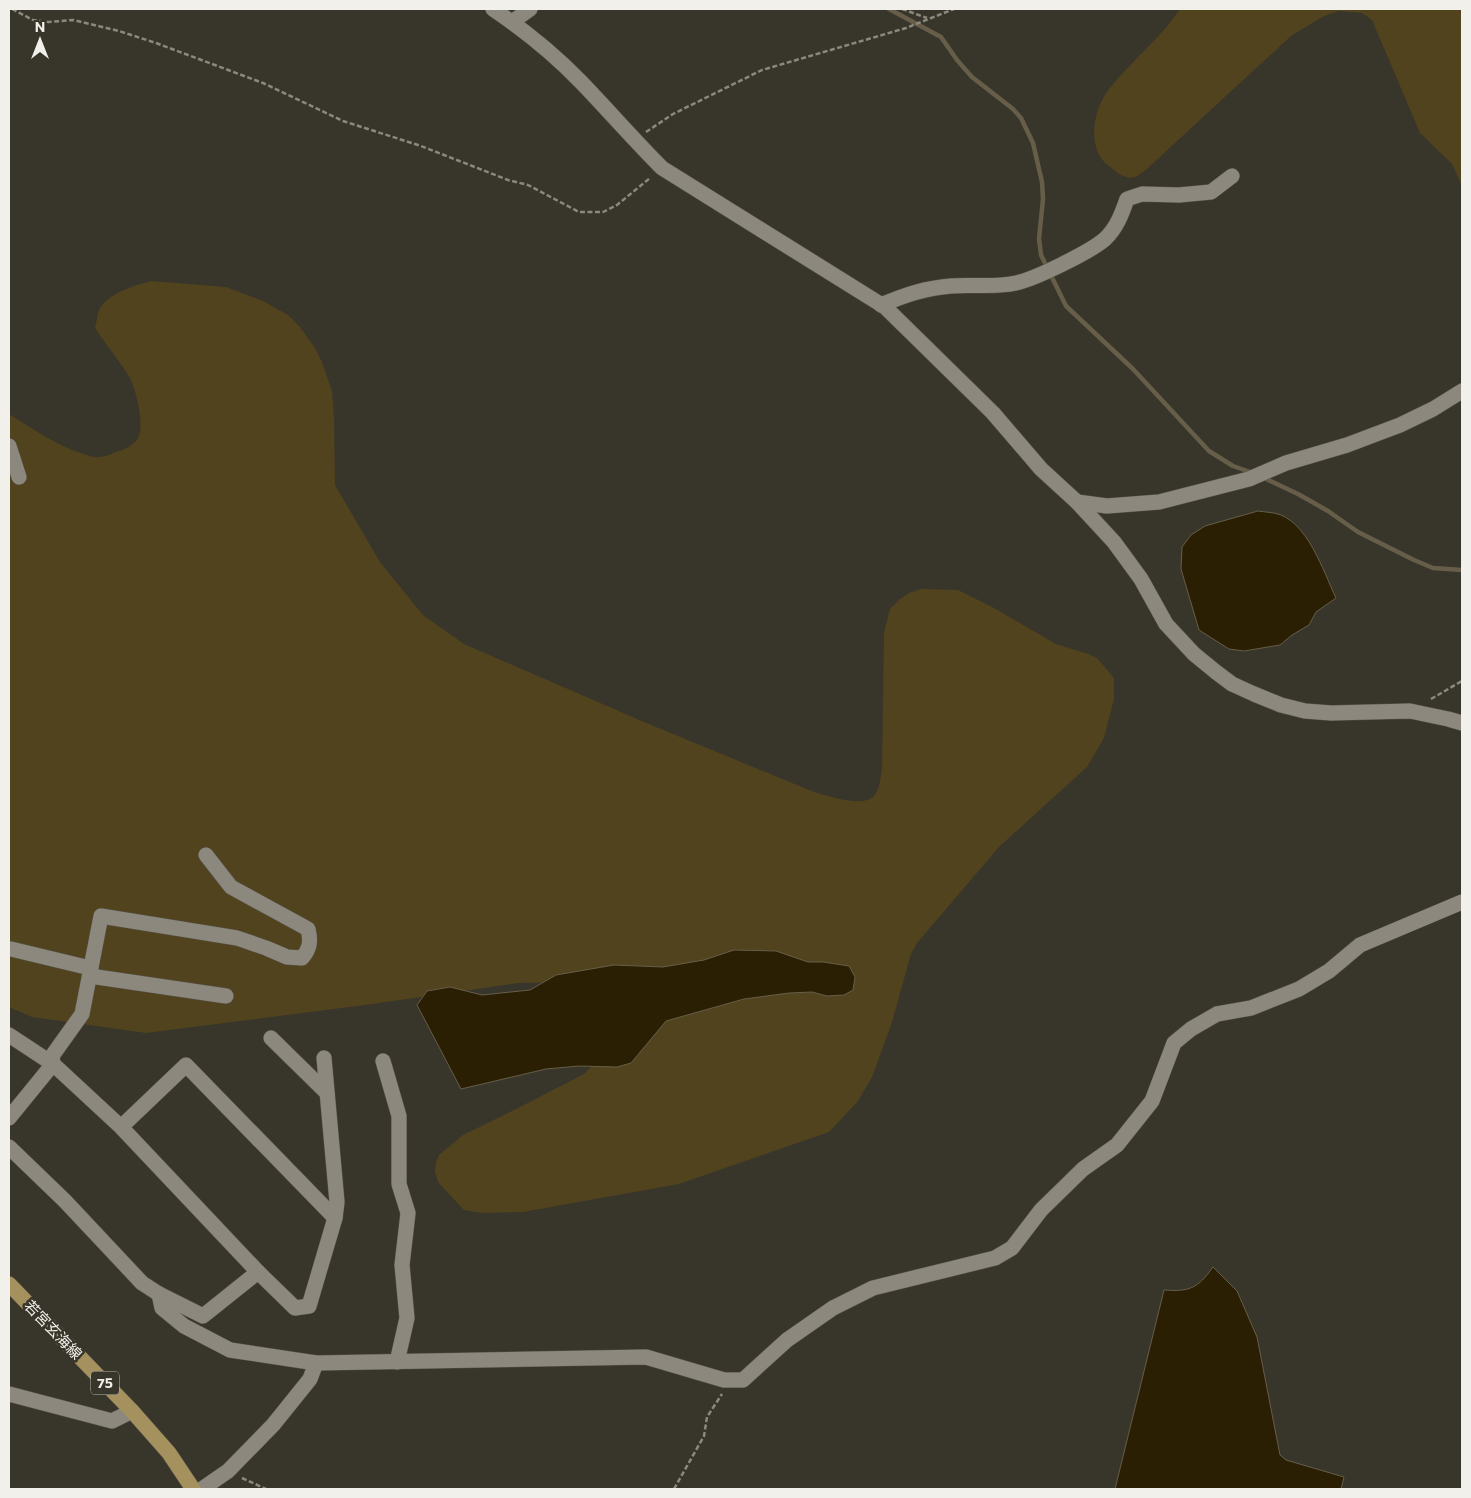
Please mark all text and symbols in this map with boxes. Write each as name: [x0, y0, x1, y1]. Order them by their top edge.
north arrow: [15, 15, 65, 65]
text: N: [35, 18, 45, 35]
street label: 若宮玄海線: [21, 1296, 86, 1363]
road number: 75: [91, 1372, 119, 1395]

